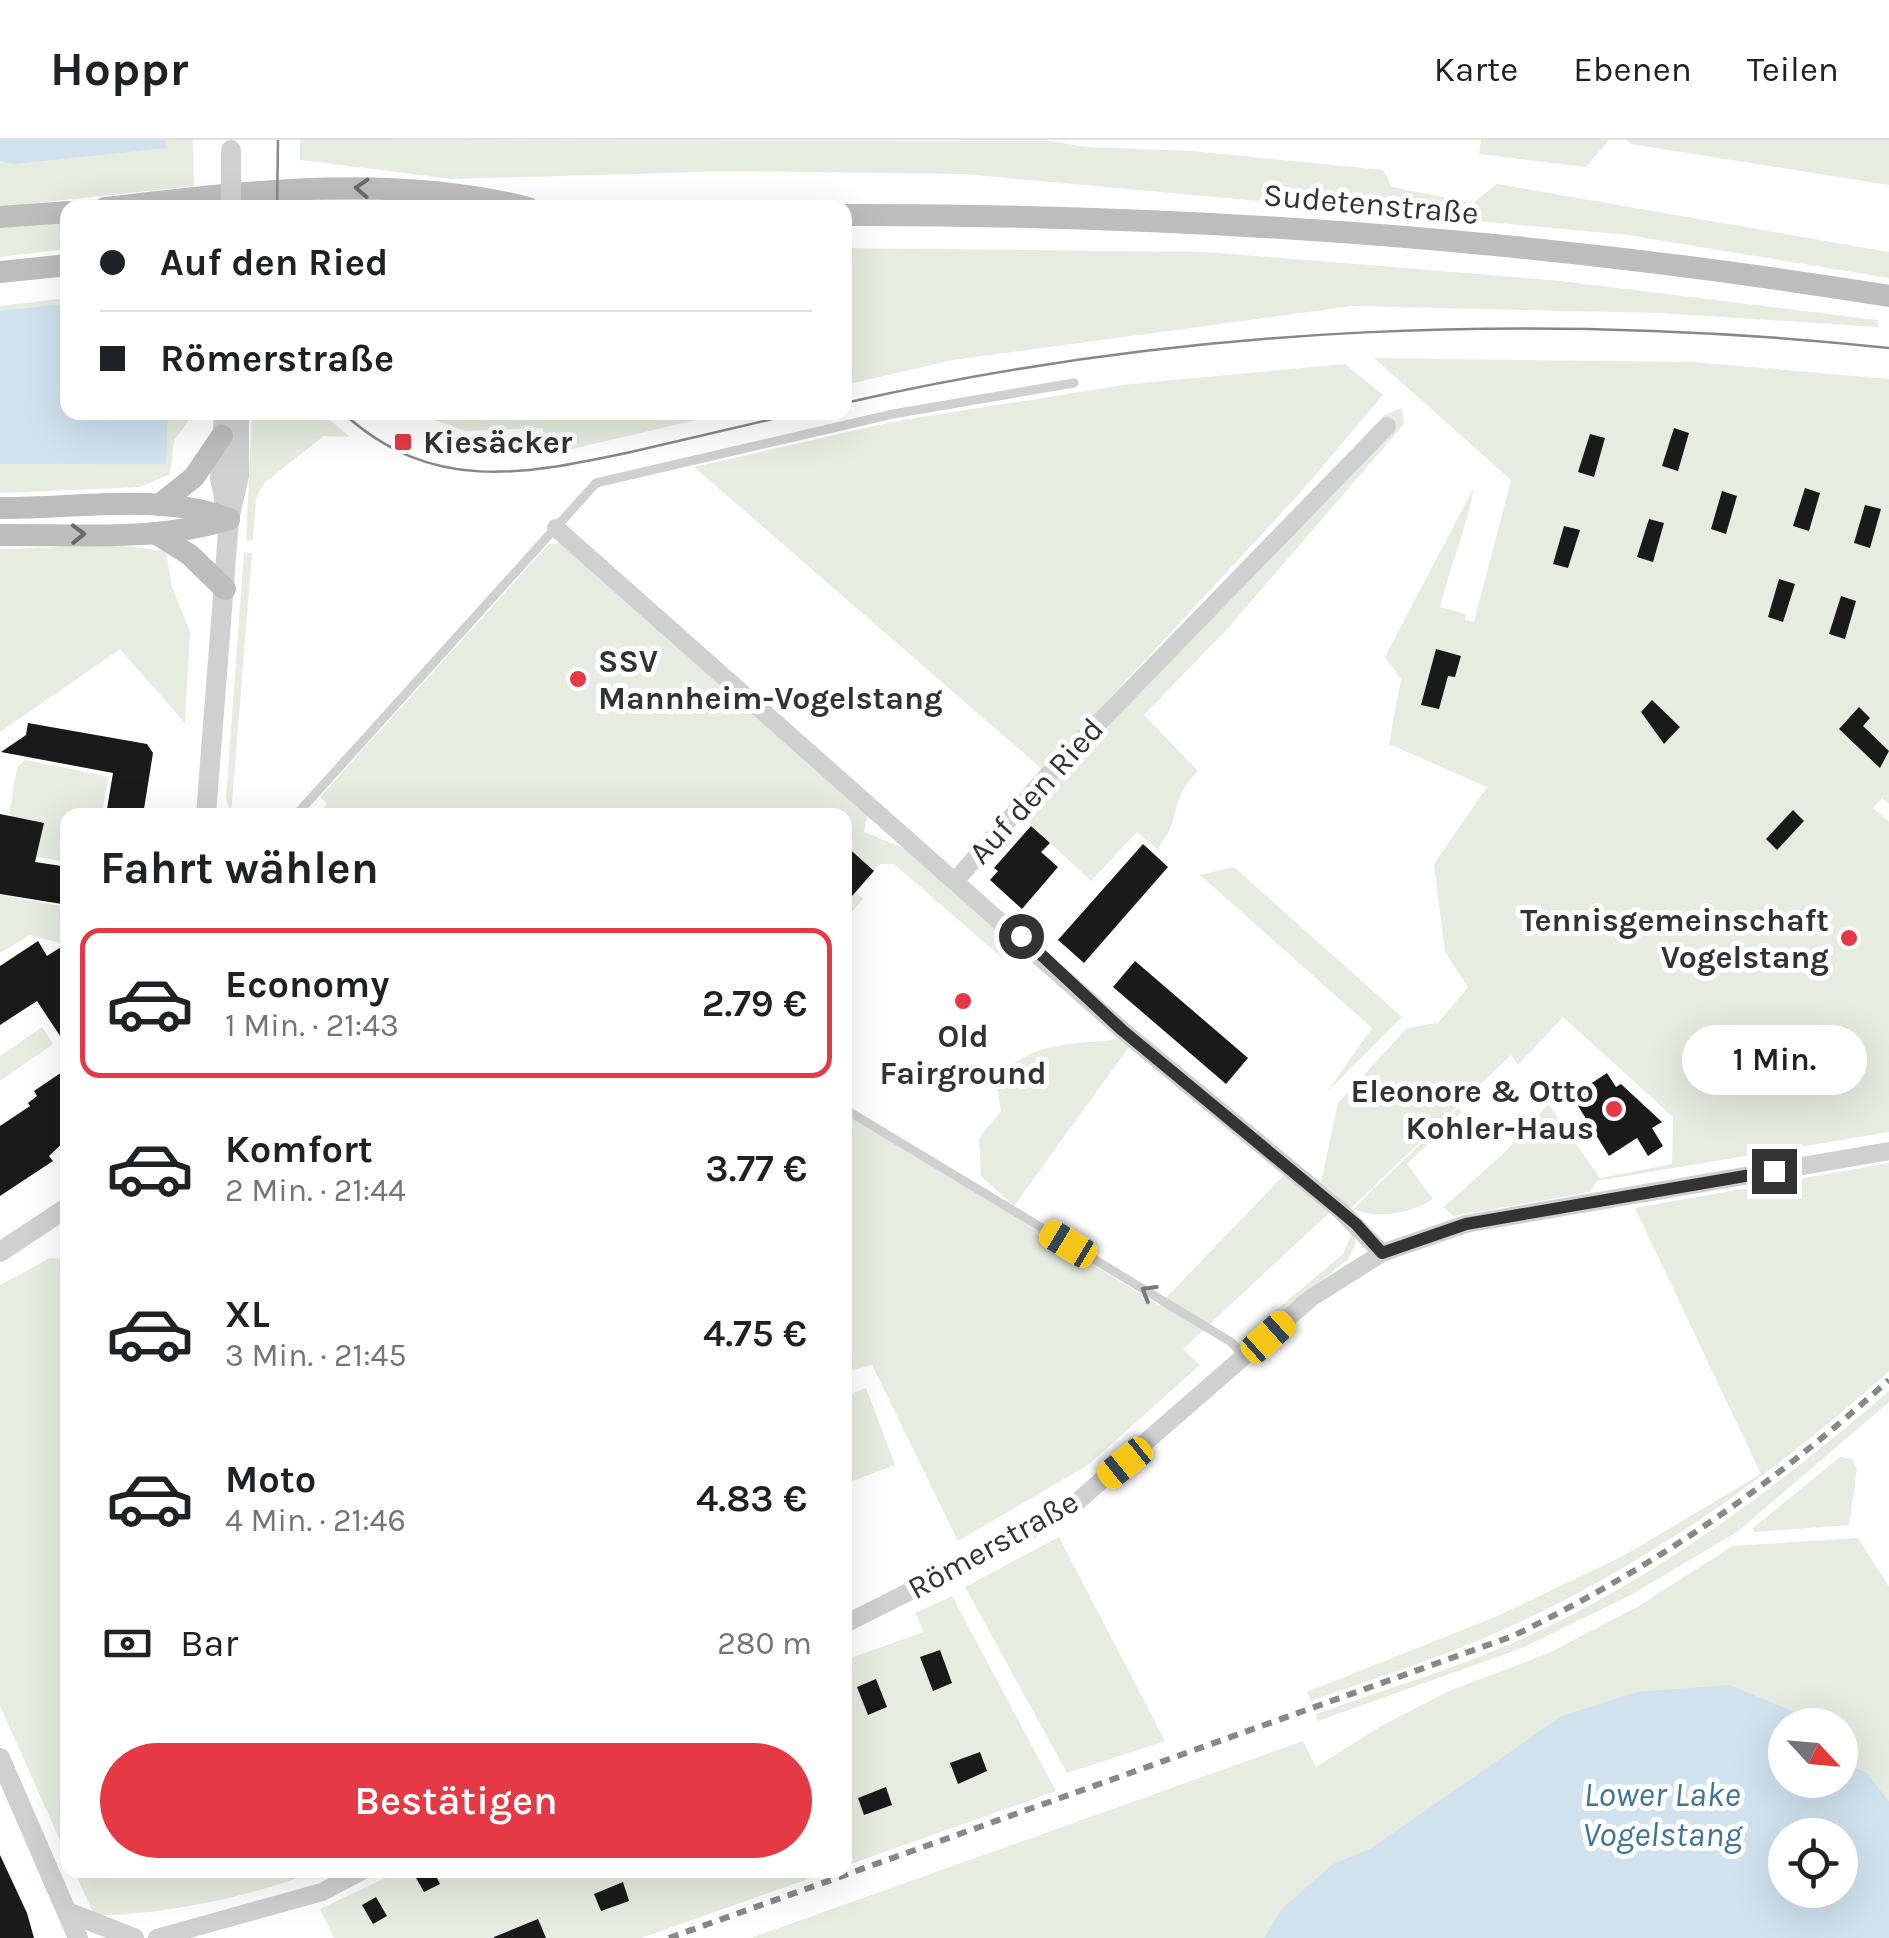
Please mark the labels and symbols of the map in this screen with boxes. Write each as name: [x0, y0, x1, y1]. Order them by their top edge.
street label: Sudetenstraße: [1262, 176, 1480, 232]
one-way arrow: [353, 178, 369, 199]
place label: Kiesäcker: [423, 424, 573, 461]
marker: Kiesäcker: [392, 431, 414, 453]
one-way arrow: [70, 523, 86, 544]
place label: SSV Mannheim-Vogelstang: [598, 643, 943, 717]
marker: SSV Mannheim-Vogelstang: [567, 668, 589, 690]
street label: Auf den Ried: [961, 711, 1111, 871]
place label: Tennisgemeinschaft Vogelstang: [1520, 902, 1829, 976]
route start: [999, 914, 1044, 959]
marker: Tennisgemeinschaft Vogelstang: [1838, 927, 1860, 949]
marker: Old Fairground: [952, 990, 974, 1012]
place label: Old Fairground: [879, 1018, 1047, 1092]
callout: 1 Min.: [1682, 1026, 1866, 1096]
place label: Eleonore & Otto Kohler-Haus: [1351, 1073, 1594, 1147]
marker: Eleonore & Otto Kohler-Haus: [1603, 1098, 1625, 1120]
route end: [1752, 1149, 1797, 1194]
car: [1035, 1216, 1101, 1272]
one-way arrow: [1141, 1285, 1159, 1304]
car: [1236, 1306, 1300, 1368]
car: [1092, 1432, 1158, 1494]
street label: Römerstraße: [901, 1483, 1085, 1607]
north arrow: [1768, 1708, 1858, 1798]
water label: Lower Lake Vogelstang: [1582, 1774, 1743, 1855]

